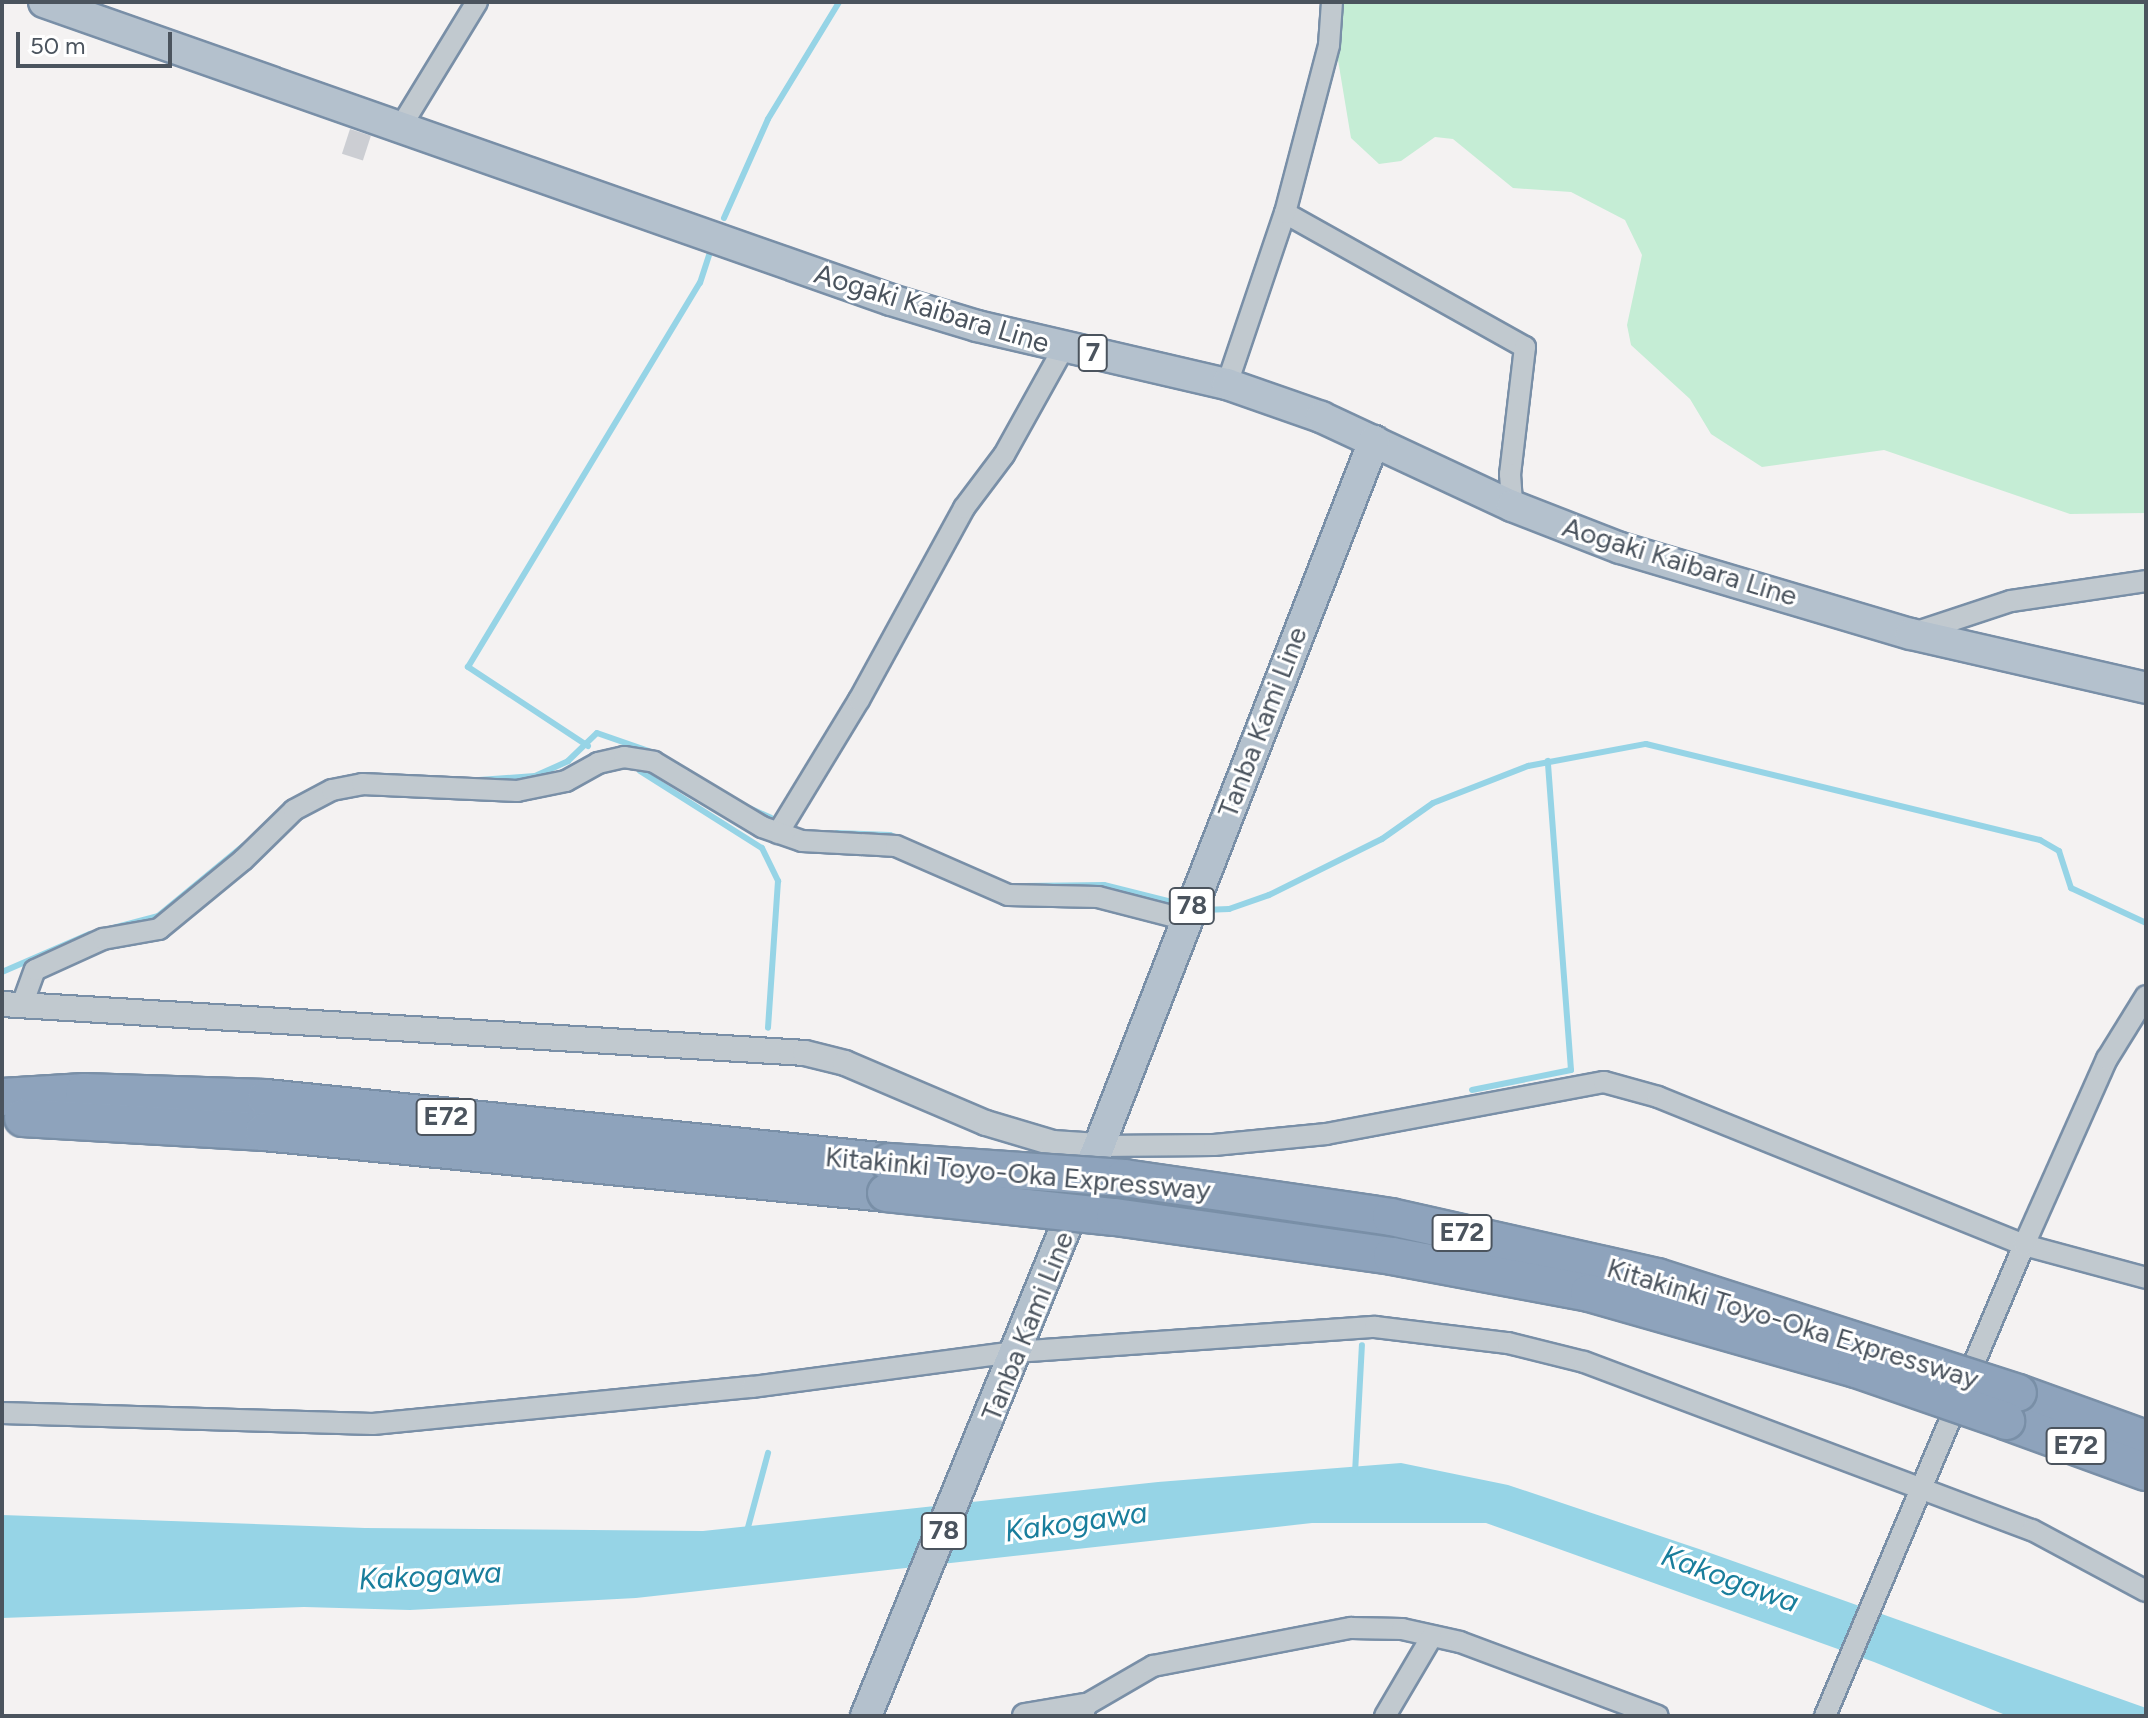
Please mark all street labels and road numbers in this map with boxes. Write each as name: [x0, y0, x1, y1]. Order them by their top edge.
street label: Aogaki Kaibara Line: [811, 256, 1053, 360]
road number: 7: [1077, 331, 1109, 375]
street label: Aogaki Kaibara Line: [1559, 509, 1801, 613]
street label: Tanba Kami Line: [1210, 622, 1314, 822]
road number: 78: [1168, 884, 1216, 928]
road number: E72: [414, 1095, 478, 1139]
street label: Kitakinki Toyo-Oka Expressway: [824, 1139, 1212, 1207]
road number: E72: [1430, 1211, 1494, 1255]
street label: Tanba Kami Line: [974, 1226, 1080, 1426]
street label: Kitakinki Toyo-Oka Expressway: [1603, 1250, 1983, 1396]
road number: E72: [2044, 1424, 2108, 1468]
road number: 78: [920, 1509, 968, 1553]

